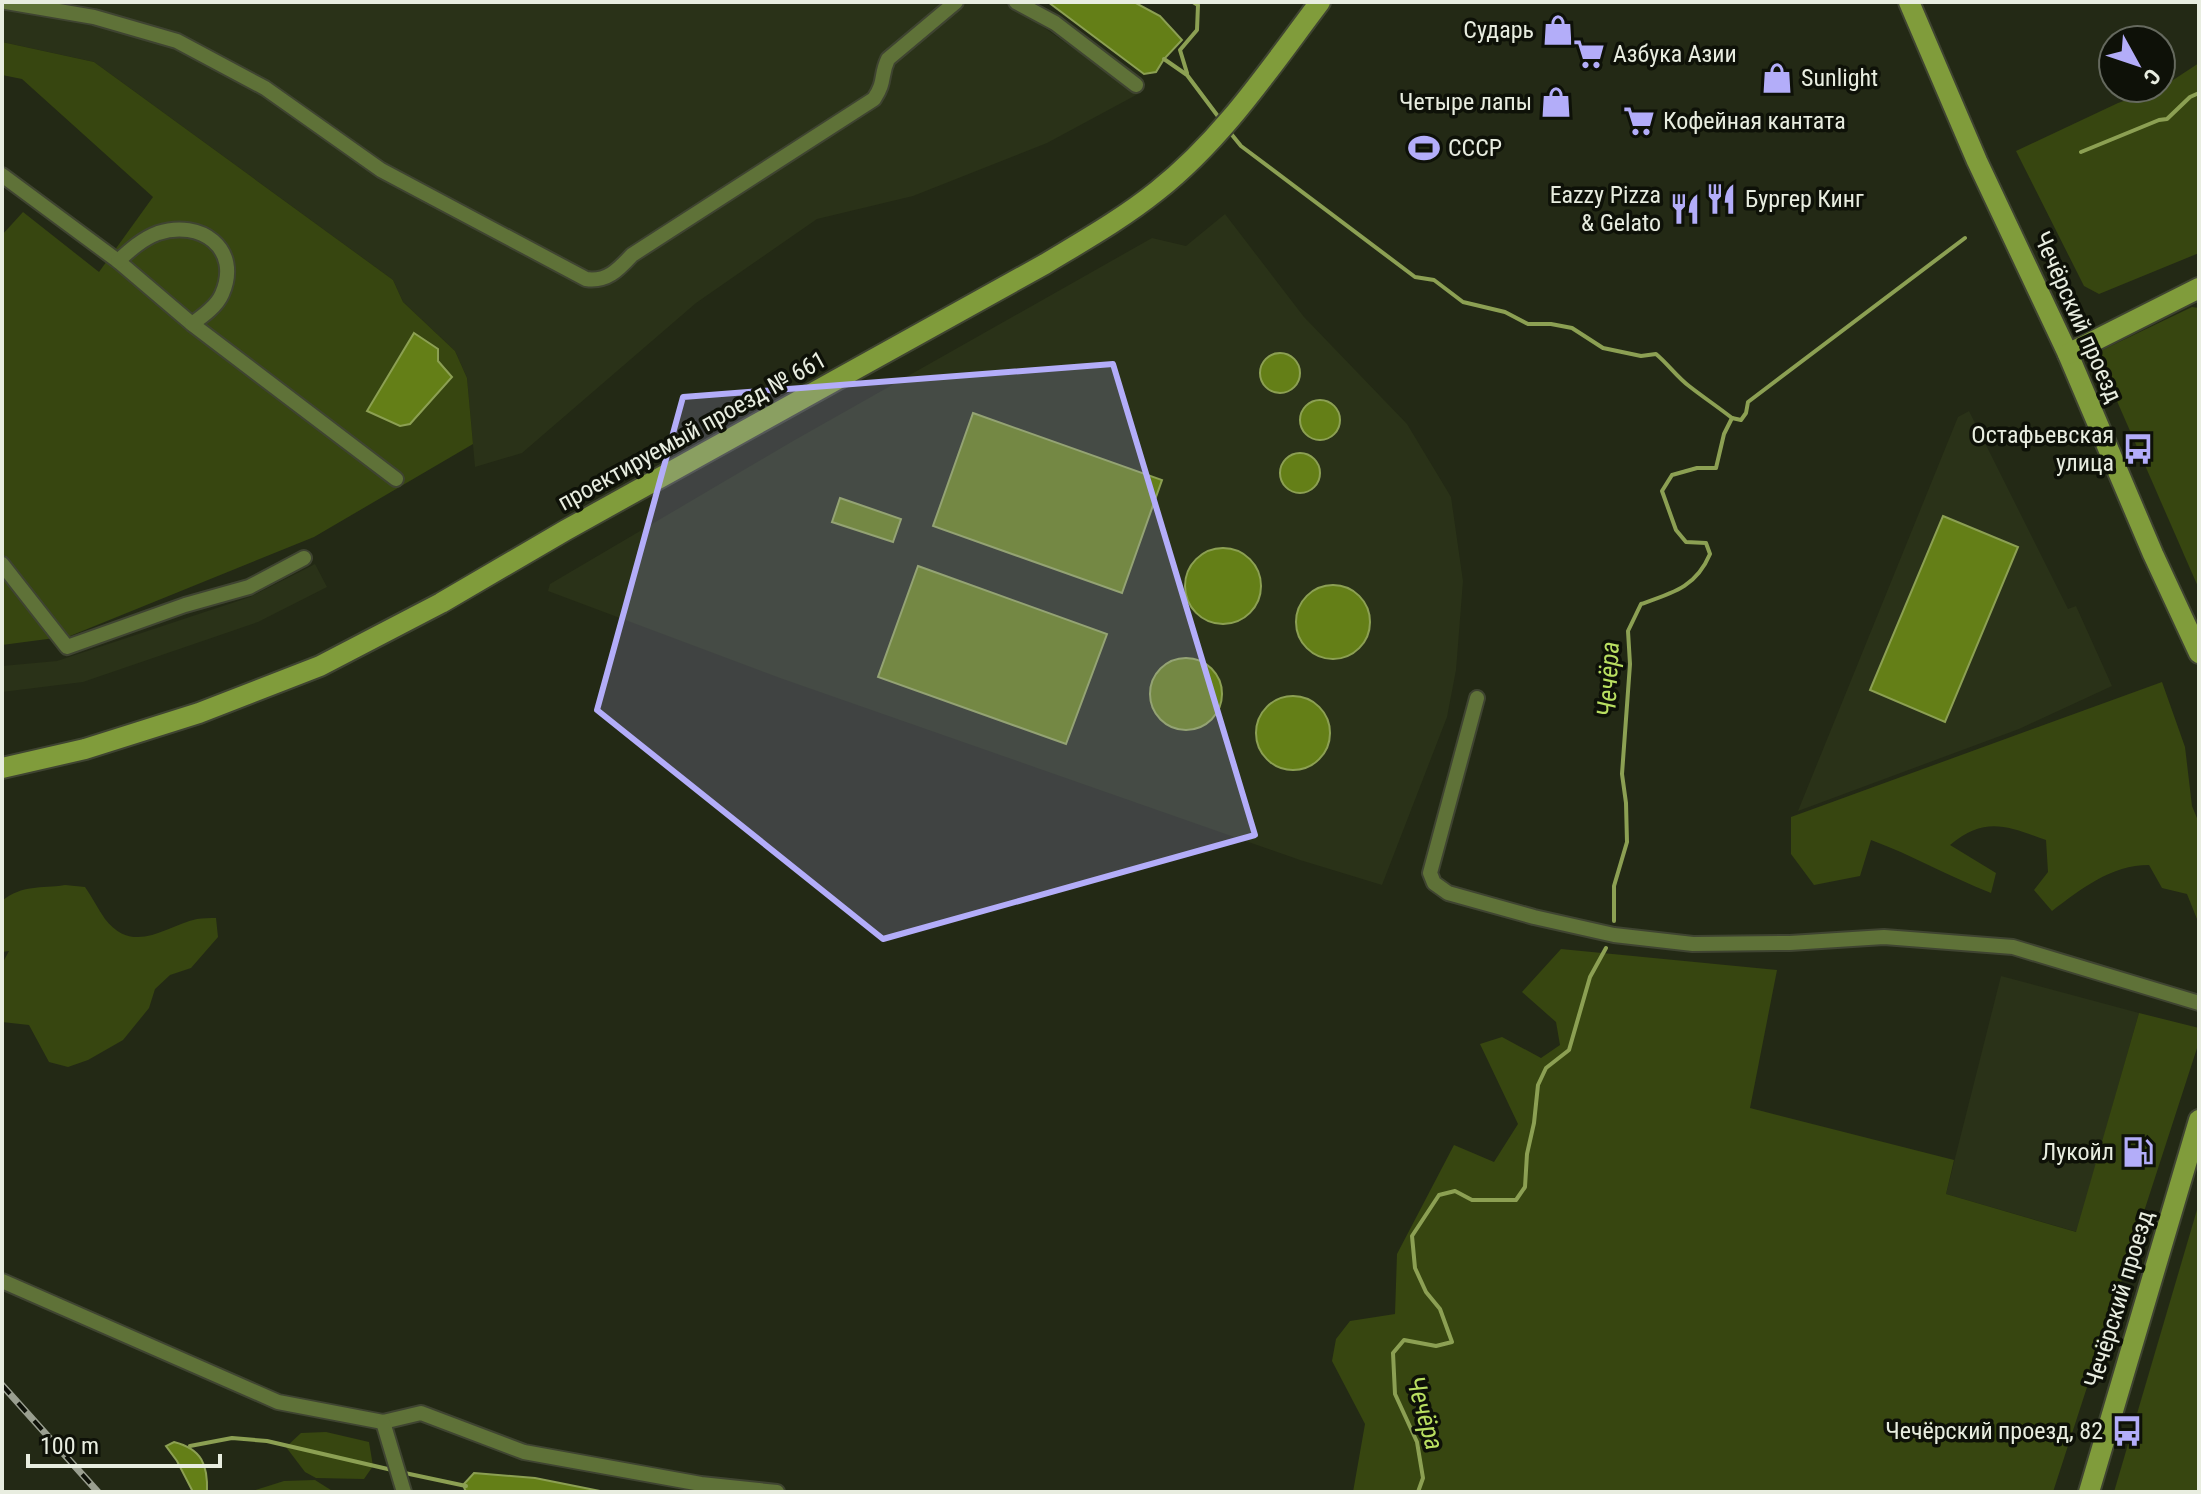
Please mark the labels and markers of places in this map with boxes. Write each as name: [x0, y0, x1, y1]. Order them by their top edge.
shop icon: Сударь: [1541, 13, 1575, 47]
place label: Сударь: [1463, 16, 1534, 44]
supermarket icon: Азбука Азии: [1572, 37, 1606, 71]
place label: Азбука Азии: [1613, 40, 1737, 68]
shop icon: Sunlight: [1760, 61, 1794, 95]
place label: Sunlight: [1801, 64, 1878, 92]
shop icon: Четыре лапы: [1539, 85, 1573, 119]
place label: Четыре лапы: [1399, 88, 1532, 116]
supermarket icon: Кофейная кантата: [1622, 104, 1656, 138]
place label: Кофейная кантата: [1663, 107, 1846, 135]
sports icon: СССР: [1407, 131, 1441, 165]
place label: СССР: [1448, 134, 1502, 162]
place label: Eazzy Pizza & Gelato: [1550, 181, 1661, 237]
restaurant icon: Бургер Кинг: [1704, 182, 1738, 216]
place label: Бургер Кинг: [1745, 185, 1864, 213]
restaurant icon: Eazzy Pizza & Gelato: [1668, 192, 1702, 226]
place label: Остафьевская улица: [1971, 421, 2114, 477]
bus stop icon: Остафьевская улица: [2121, 432, 2155, 466]
fuel station icon: Лукойл: [2121, 1135, 2155, 1169]
place label: Лукойл: [2041, 1138, 2114, 1166]
bus stop icon: Чечёрский проезд, 82: [2110, 1414, 2144, 1448]
place label: Чечёрский проезд, 82: [1885, 1417, 2103, 1445]

